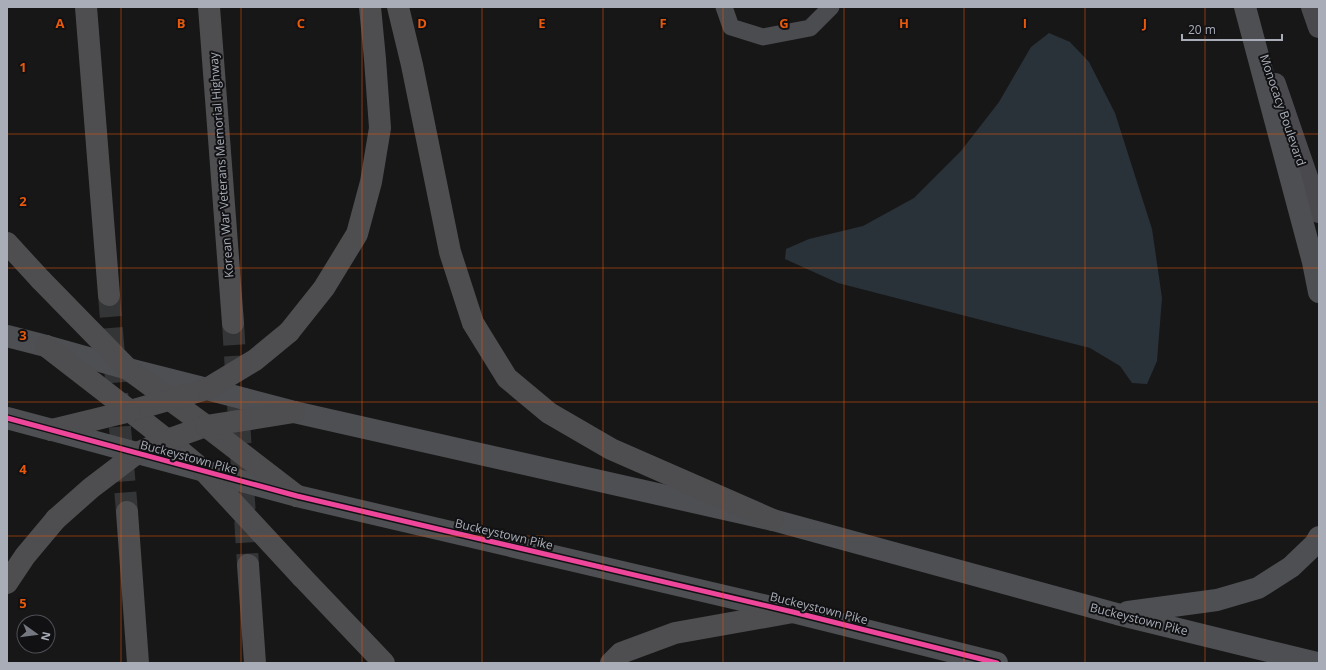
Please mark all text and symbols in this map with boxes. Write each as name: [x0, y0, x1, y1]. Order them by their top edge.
text: A: [56, 14, 65, 32]
text: B: [177, 14, 186, 32]
text: C: [297, 14, 305, 32]
text: D: [417, 14, 427, 32]
text: E: [538, 14, 546, 32]
text: F: [659, 14, 667, 32]
text: G: [779, 14, 789, 32]
text: H: [899, 14, 909, 32]
text: I: [1023, 14, 1027, 32]
text: J: [1142, 14, 1147, 32]
scale bar: [1182, 16, 1282, 42]
text: 20 m: [1188, 21, 1216, 38]
street label: Korean War Veterans Memorial Highway: [205, 51, 237, 278]
street label: Monocacy Boulevard: [1256, 52, 1310, 168]
text: 1: [19, 58, 27, 76]
text: 2: [19, 192, 27, 210]
text: 3: [19, 326, 27, 344]
street label: Buckeystown Pike: [138, 436, 240, 478]
text: 4: [19, 460, 27, 478]
street label: Buckeystown Pike: [453, 514, 555, 554]
street label: Buckeystown Pike: [768, 588, 870, 628]
text: 5: [19, 594, 27, 612]
street label: Buckeystown Pike: [1088, 599, 1190, 639]
north arrow: [16, 614, 56, 654]
text: N: [38, 630, 55, 643]

